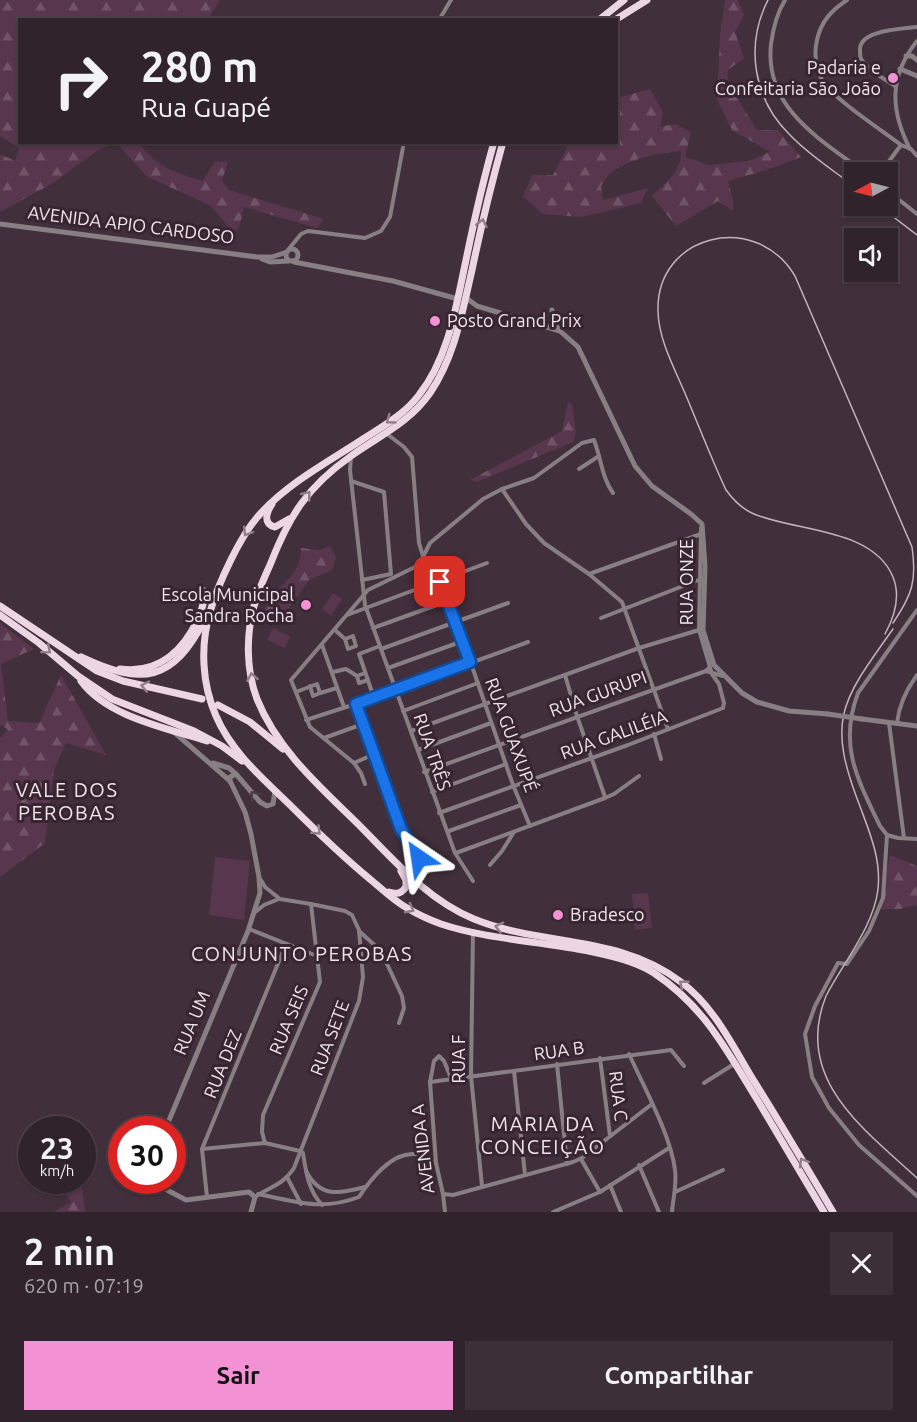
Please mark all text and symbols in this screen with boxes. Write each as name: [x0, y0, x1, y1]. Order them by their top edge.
icon: right: [42, 42, 120, 120]
text: 280 m: [141, 43, 258, 90]
place label: Padaria e Confeitaria São João: [715, 57, 881, 98]
marker: Padaria e Confeitaria São João: [886, 71, 900, 85]
text: Rua Guapé: [141, 92, 271, 122]
north arrow: [844, 162, 898, 216]
map controls: [844, 162, 898, 282]
street label: AVENIDA APIO CARDOSO: [27, 201, 235, 247]
one-way arrow: [475, 218, 488, 228]
button: sound: [844, 228, 898, 282]
place label: Posto Grand Prix: [447, 310, 582, 330]
marker: Posto Grand Prix: [428, 314, 442, 328]
one-way arrow: [386, 413, 397, 424]
one-way arrow: [300, 491, 311, 502]
one-way arrow: [243, 526, 255, 536]
street label: RUA ONZE: [676, 539, 696, 625]
pin: [414, 556, 465, 607]
icon: arrive: [423, 565, 456, 598]
place label: Escola Municipal Sandra Rocha: [161, 584, 294, 625]
marker: Escola Municipal Sandra Rocha: [299, 598, 313, 612]
one-way arrow: [40, 643, 51, 654]
street label: RUA GURUPI: [546, 666, 649, 720]
one-way arrow: [246, 672, 259, 682]
street label: RUA GUAXUPÉ: [482, 675, 543, 794]
one-way arrow: [140, 680, 150, 693]
street label: RUA GALILÉIA: [557, 704, 670, 763]
street label: RUA TRÊS: [410, 710, 456, 793]
district label: VALE DOS PEROBAS: [16, 778, 118, 824]
one-way arrow: [250, 791, 261, 802]
one-way arrow: [309, 824, 320, 835]
position arrow: [387, 826, 451, 890]
one-way arrow: [403, 902, 414, 913]
place label: Bradesco: [570, 904, 645, 924]
marker: Bradesco: [551, 908, 565, 922]
one-way arrow: [494, 921, 504, 934]
district label: CONJUNTO PEROBAS: [191, 942, 413, 965]
one-way arrow: [679, 980, 690, 991]
street label: RUA SEIS: [265, 982, 312, 1057]
street label: RUA UM: [169, 988, 213, 1057]
street label: RUA SETE: [306, 997, 353, 1078]
street label: RUA DEZ: [199, 1026, 245, 1101]
street label: RUA F: [448, 1035, 468, 1083]
street label: RUA B: [532, 1037, 585, 1063]
street label: RUA C: [606, 1070, 632, 1122]
street label: AVENIDA A: [407, 1103, 437, 1195]
district label: MARIA DA CONCEIÇÃO: [481, 1112, 605, 1158]
speed limit sign: 30: [108, 1116, 186, 1194]
text: 23: [40, 1131, 74, 1165]
one-way arrow: [799, 1158, 810, 1168]
text: km/h: [40, 1162, 74, 1179]
text: 2 min: [24, 1231, 115, 1272]
button: close: [830, 1232, 893, 1295]
text: 620 m · 07:19: [24, 1274, 144, 1297]
button: Sair: [24, 1341, 453, 1410]
button: Compartilhar: [465, 1341, 893, 1410]

